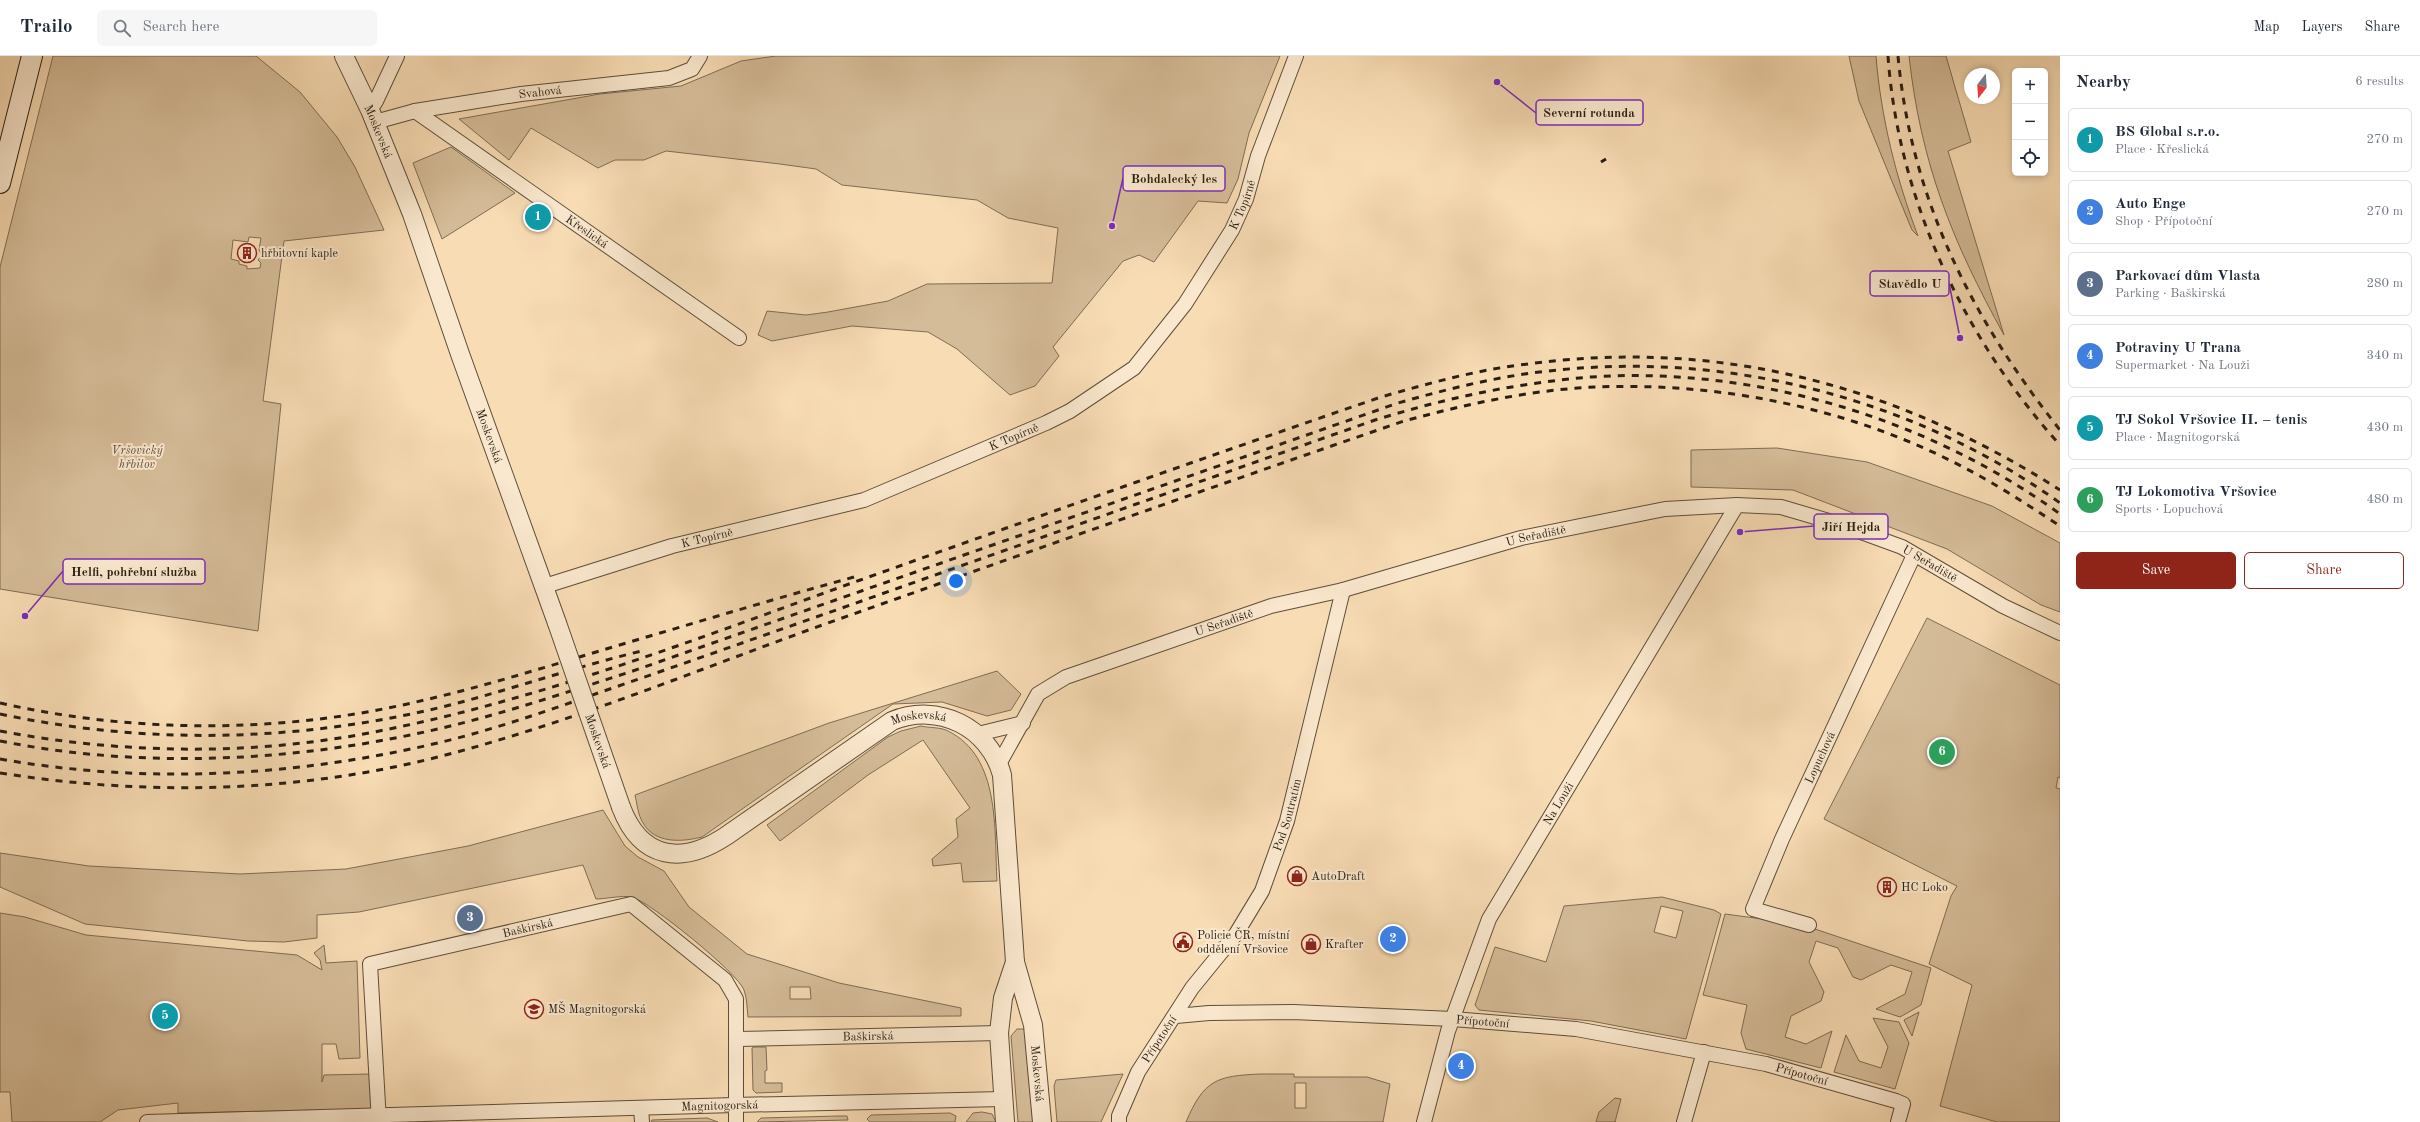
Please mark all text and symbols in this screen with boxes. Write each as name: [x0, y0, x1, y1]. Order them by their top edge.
search box: [97, 10, 377, 46]
icon: search: [111, 17, 133, 39]
text: Trailo: [20, 18, 73, 37]
text: Search here: [143, 20, 219, 35]
text: Map: [2254, 20, 2280, 34]
text: Layers: [2302, 20, 2343, 34]
text: Share: [2365, 20, 2400, 34]
north arrow: [1964, 68, 2000, 104]
map controls: [2012, 68, 2048, 176]
button: +: [2012, 68, 2048, 104]
text: Nearby: [2076, 74, 2131, 91]
text: 6 results: [2355, 75, 2404, 88]
street label: Svahová: [518, 85, 562, 101]
callout: Severní rotunda: [1536, 100, 1643, 125]
street label: Moskevská: [361, 103, 394, 160]
button: −: [2012, 104, 2048, 140]
text: Severní rotunda: [1543, 107, 1635, 120]
text: BS Global s.r.o.: [2115, 125, 2220, 140]
text: 1: [2086, 133, 2094, 146]
text: 270 m: [2366, 133, 2403, 146]
button: locate: [2012, 140, 2048, 176]
text: Place · Křeslická: [2115, 143, 2209, 156]
callout: Bohdalecký les: [1123, 166, 1225, 191]
text: Bohdalecký les: [1131, 173, 1218, 186]
street label: K Topírně: [1228, 178, 1258, 232]
text: Auto Enge: [2115, 197, 2186, 212]
pin: 1: [525, 202, 551, 232]
text: 2: [2086, 205, 2094, 218]
text: 270 m: [2366, 205, 2403, 218]
street label: Křeslická: [563, 213, 610, 251]
text: Shop · Přípotoční: [2115, 215, 2212, 228]
building icon: hřbitovní kaple: [236, 242, 258, 264]
place label: hřbitovní kaple: [261, 248, 339, 260]
text: Parkovací dům Vlasta: [2115, 269, 2260, 284]
callout: Stavědlo U: [1870, 271, 1949, 296]
text: 3: [2086, 277, 2094, 290]
text: 280 m: [2366, 277, 2403, 290]
text: Stavědlo U: [1878, 278, 1942, 291]
text: Parking · Baškirská: [2115, 287, 2226, 300]
text: Potraviny U Trana: [2115, 341, 2241, 356]
text: 4: [2086, 349, 2094, 362]
text: 340 m: [2366, 349, 2403, 362]
text: Supermarket · Na Louži: [2115, 359, 2250, 372]
street label: Moskevská: [473, 407, 504, 465]
text: TJ Sokol Vršovice II. – tenis: [2115, 413, 2307, 428]
text: 5: [2086, 421, 2094, 434]
text: 430 m: [2366, 421, 2403, 434]
street label: K Topírně: [987, 422, 1041, 453]
text: Place · Magnitogorská: [2115, 431, 2240, 444]
park label: Vršovický hřbitov: [111, 444, 164, 471]
text: TJ Lokomotiva Vršovice: [2115, 485, 2277, 500]
text: 6: [2086, 493, 2094, 506]
text: 480 m: [2366, 493, 2403, 506]
text: Sports · Lopuchová: [2115, 503, 2223, 516]
callout: Jiří Hejda: [1814, 514, 1888, 539]
text: Jiří Hejda: [1822, 521, 1881, 534]
street label: U Seřadiště: [1505, 524, 1567, 549]
street label: K Topírně: [680, 527, 735, 551]
street label: U Seřadiště: [1900, 544, 1959, 585]
button: Save: [2076, 552, 2236, 589]
button: Share: [2244, 552, 2404, 589]
callout: Helfi, pohřební služba: [63, 559, 205, 584]
text: Helfi, pohřební služba: [71, 566, 197, 579]
your location: [946, 571, 966, 591]
street label: U Seřadiště: [1193, 607, 1255, 639]
street label: Moskevská: [889, 710, 948, 728]
street label: Moskevská: [582, 713, 612, 770]
street label: Lopuchová: [1804, 730, 1838, 786]
pin: 6: [1929, 737, 1955, 767]
street label: Pod Soutratím: [1272, 777, 1304, 853]
street label: Na Louži: [1542, 781, 1576, 827]
shop icon: AutoDraft: [1286, 865, 1308, 887]
place label: AutoDraft: [1311, 871, 1365, 883]
building icon: HC Loko: [1876, 876, 1898, 898]
place label: HC Loko: [1901, 882, 1948, 894]
pin: 3: [457, 903, 483, 933]
street label: Baškirská: [502, 917, 554, 940]
pin: 2: [1380, 924, 1406, 954]
place label: Policie ČR, místní oddělení Vršovice: [1197, 926, 1290, 956]
public building icon: Policie ČR, místní oddělení Vršovice: [1172, 931, 1194, 953]
shop icon: Krafter: [1300, 933, 1322, 955]
place label: Krafter: [1325, 939, 1364, 951]
school or university icon: MŠ Magnitogorská: [523, 998, 545, 1020]
place label: MŠ Magnitogorská: [548, 1000, 646, 1016]
pin: 5: [152, 1001, 178, 1031]
street label: Přípotoční: [1140, 1013, 1180, 1065]
street label: Přípotoční: [1455, 1014, 1510, 1031]
street label: Baškirská: [842, 1030, 894, 1044]
street label: Moskevská: [1028, 1045, 1045, 1102]
pin: 4: [1448, 1051, 1474, 1081]
street label: Přípotoční: [1774, 1062, 1830, 1088]
street label: Magnitogorská: [681, 1099, 759, 1114]

